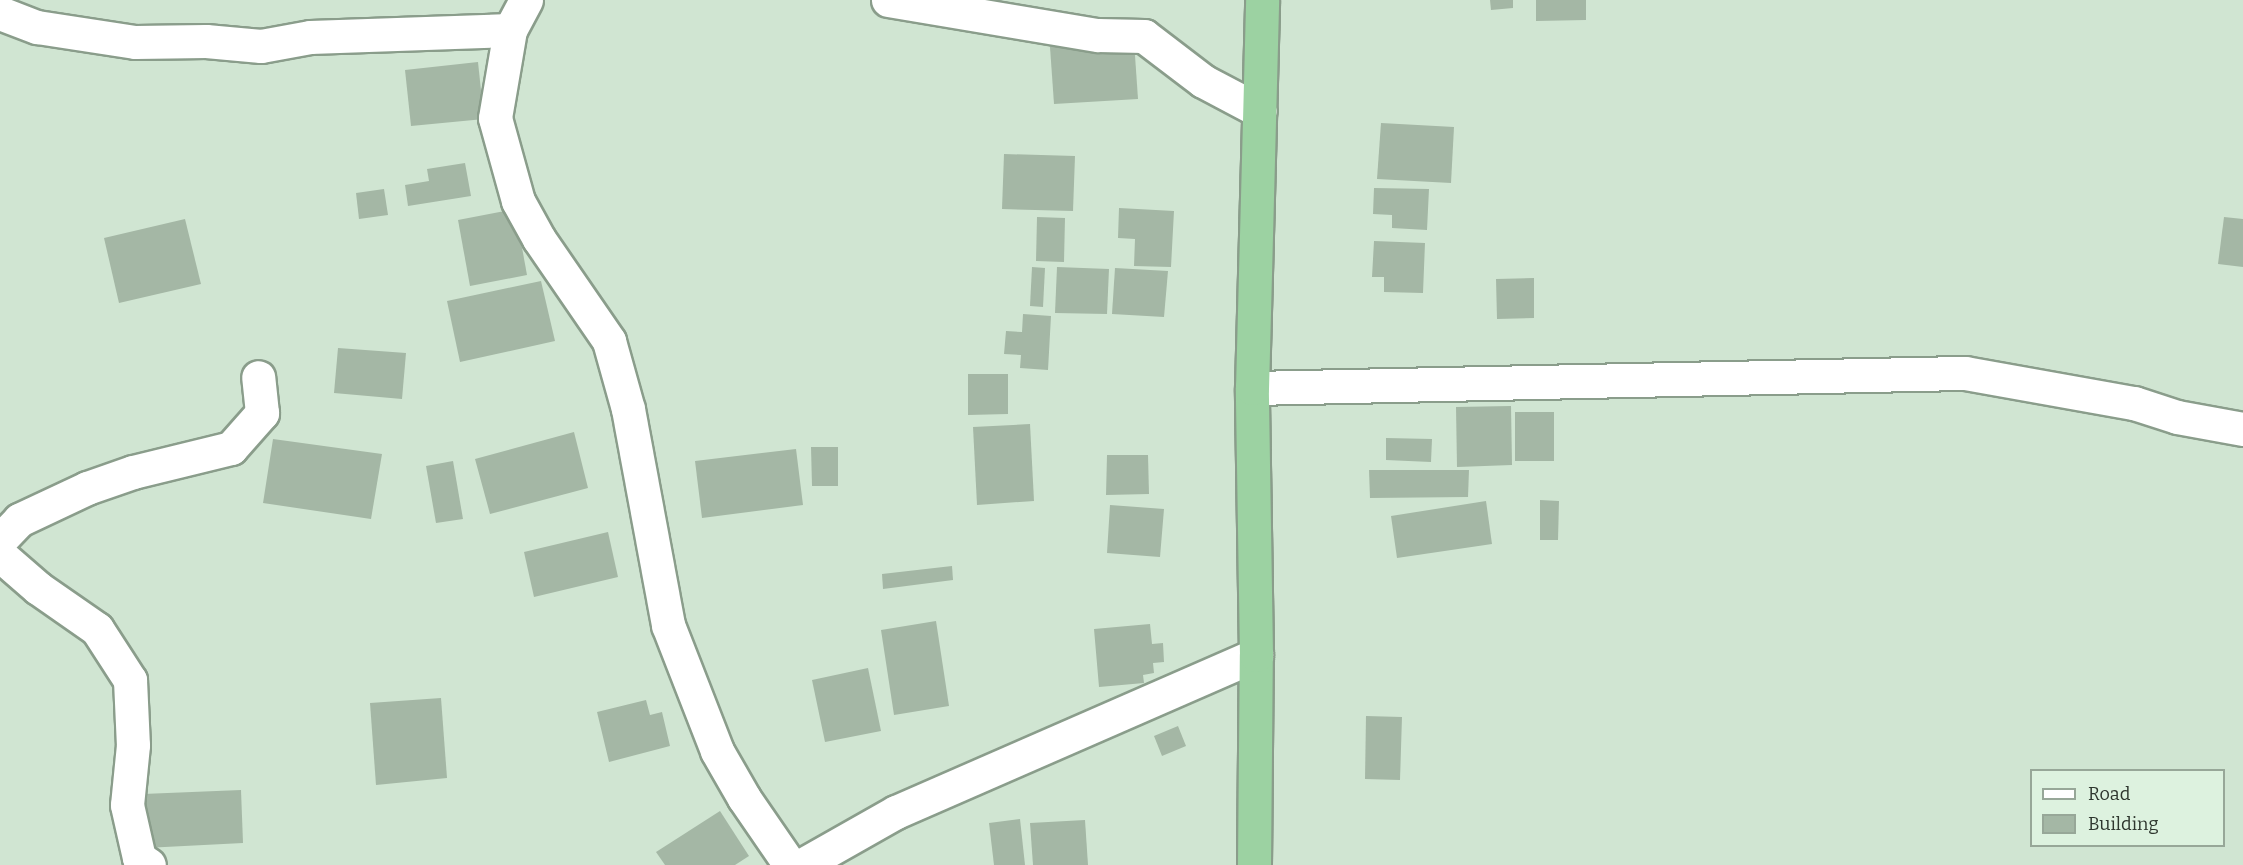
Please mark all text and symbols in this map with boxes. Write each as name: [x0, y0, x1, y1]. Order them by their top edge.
legend: [2030, 769, 2225, 847]
text: Road: [2088, 783, 2130, 805]
text: Building: [2088, 813, 2159, 835]

